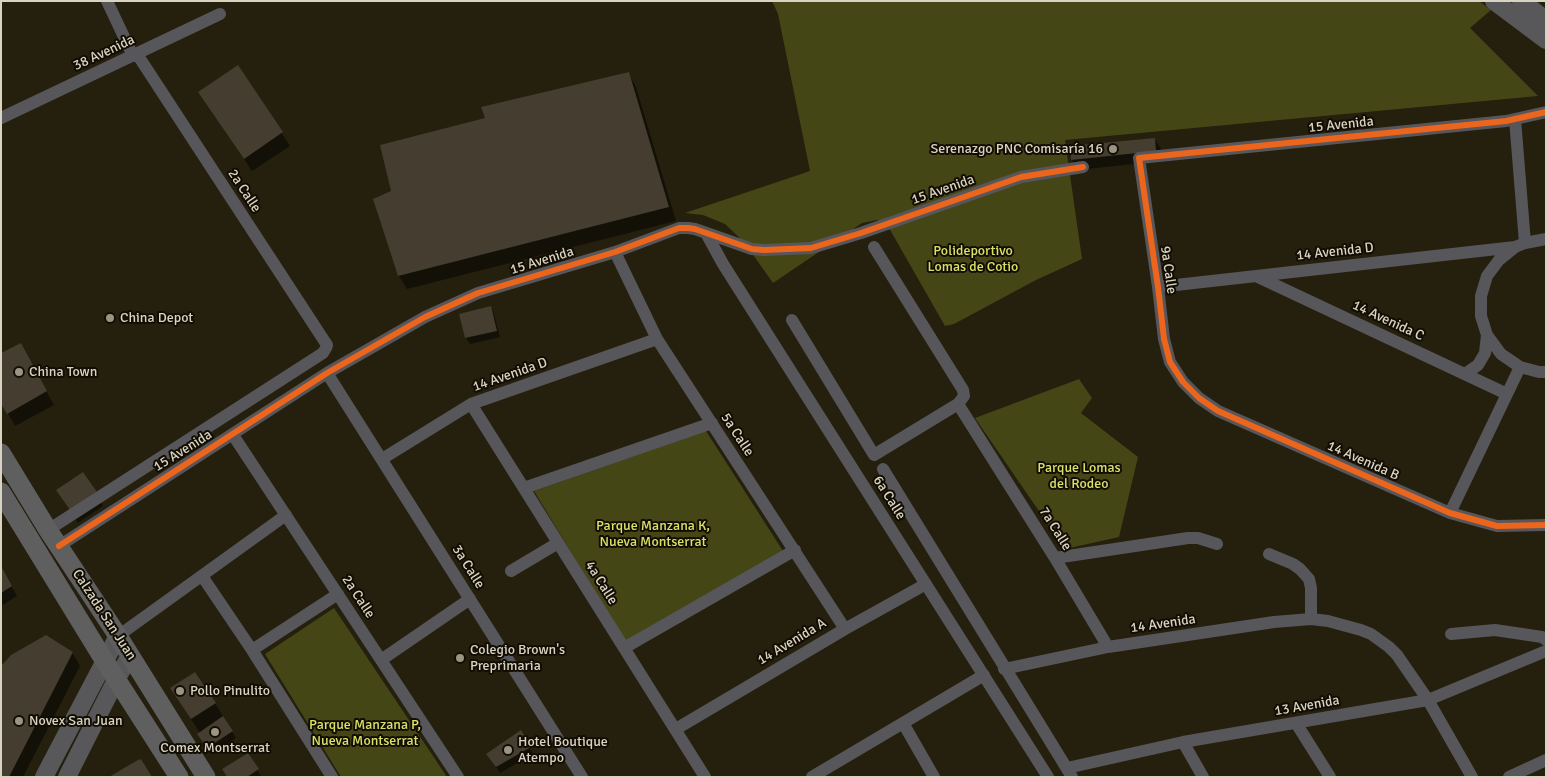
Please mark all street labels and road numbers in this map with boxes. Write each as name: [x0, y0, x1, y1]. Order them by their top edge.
street label: 38 Avenida: [71, 32, 137, 74]
street label: 15 Avenida: [1307, 113, 1375, 137]
street label: 2a Calle: [224, 166, 264, 216]
street label: 15 Avenida: [909, 171, 977, 209]
street label: 14 Avenida D: [1295, 240, 1375, 264]
street label: 15 Avenida: [508, 243, 576, 279]
street label: 9a Calle: [1156, 245, 1180, 295]
street label: 14 Avenida C: [1349, 297, 1427, 345]
street label: 14 Avenida D: [470, 354, 550, 396]
street label: 5a Calle: [717, 410, 757, 460]
street label: 15 Avenida: [151, 426, 215, 476]
street label: 14 Avenida B: [1324, 438, 1402, 484]
street label: 6a Calle: [869, 473, 909, 523]
street label: 7a Calle: [1035, 504, 1075, 554]
street label: 3a Calle: [448, 542, 488, 592]
street label: 4a Calle: [581, 558, 621, 608]
street label: Calzada San Juan: [68, 566, 140, 664]
street label: 2a Calle: [338, 572, 378, 622]
street label: 14 Avenida: [1129, 611, 1197, 637]
street label: 14 Avenida A: [755, 615, 829, 669]
street label: 13 Avenida: [1273, 692, 1341, 720]

